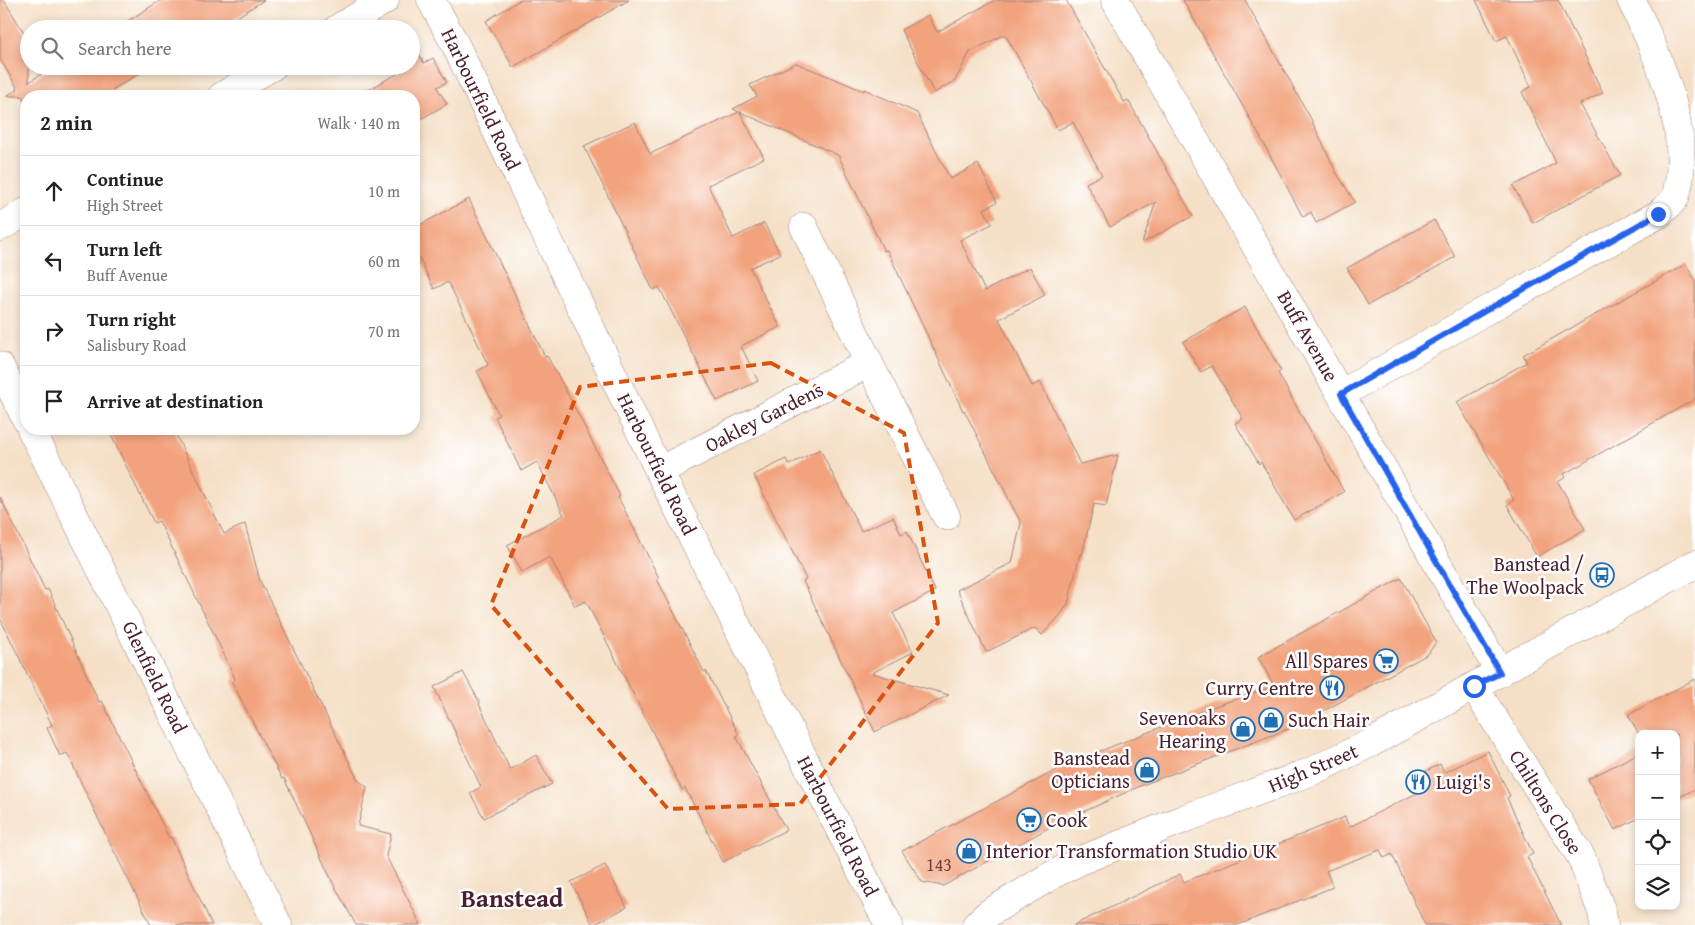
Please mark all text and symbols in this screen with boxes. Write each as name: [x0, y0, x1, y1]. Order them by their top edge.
search box: [20, 20, 420, 75]
street label: Harbourfield Road: [435, 23, 528, 175]
icon: search: [38, 34, 66, 62]
text: Search here: [78, 34, 172, 62]
text: 2 min: [40, 107, 92, 138]
text: Walk · 140 m: [317, 111, 400, 135]
text: Continue: [87, 165, 164, 193]
icon: ahead: [40, 177, 68, 205]
text: 10 m: [368, 179, 400, 203]
text: High Street: [87, 193, 163, 217]
route end: [1647, 203, 1670, 226]
text: Turn left: [87, 235, 162, 263]
icon: left: [40, 247, 68, 275]
text: 60 m: [368, 249, 400, 273]
text: Buff Avenue: [87, 263, 168, 287]
street label: Buff Avenue: [1271, 285, 1346, 387]
text: Turn right: [87, 305, 176, 333]
icon: right: [40, 317, 68, 345]
text: 70 m: [368, 319, 400, 343]
text: Salisbury Road: [87, 333, 186, 357]
street label: Oakley Gardens: [699, 374, 828, 459]
icon: arrive: [40, 387, 68, 415]
text: Arrive at destination: [87, 387, 263, 415]
street label: Harbourfield Road: [611, 388, 704, 540]
place label: Banstead / The Woolpack: [1467, 549, 1585, 601]
bus stop icon: Banstead / The Woolpack: [1589, 562, 1615, 588]
street label: Glenfield Road: [116, 616, 195, 738]
place label: All Spares: [1285, 646, 1368, 675]
supermarket icon: All Spares: [1373, 648, 1399, 674]
place label: Curry Centre: [1206, 673, 1314, 702]
restaurant icon: Curry Centre: [1319, 675, 1345, 701]
route start: [1463, 675, 1486, 698]
place label: Sevenoaks Hearing: [1139, 703, 1226, 755]
place label: Such Hair: [1288, 705, 1369, 734]
shop icon: Such Hair: [1258, 707, 1284, 733]
shop icon: Sevenoaks Hearing: [1230, 716, 1256, 742]
map controls: [1635, 730, 1680, 910]
button: +: [1635, 730, 1680, 775]
street label: High Street: [1263, 736, 1362, 799]
place label: Banstead Opticians: [1051, 743, 1130, 795]
street label: Chiltons Close: [1503, 744, 1590, 860]
street label: Harbourfield Road: [790, 750, 887, 901]
shop icon: Banstead Opticians: [1134, 757, 1160, 783]
place label: Luigi's: [1436, 767, 1491, 796]
restaurant icon: Luigi's: [1405, 769, 1431, 795]
button: −: [1635, 775, 1680, 820]
place label: Cook: [1046, 805, 1088, 834]
supermarket icon: Cook: [1016, 807, 1042, 833]
button: locate: [1635, 820, 1680, 865]
place label: Interior Transformation Studio UK: [986, 836, 1277, 865]
shop icon: Interior Transformation Studio UK: [956, 838, 982, 864]
house number: 143: [926, 851, 952, 878]
button: layers: [1635, 865, 1680, 910]
district label: Banstead: [461, 880, 564, 916]

